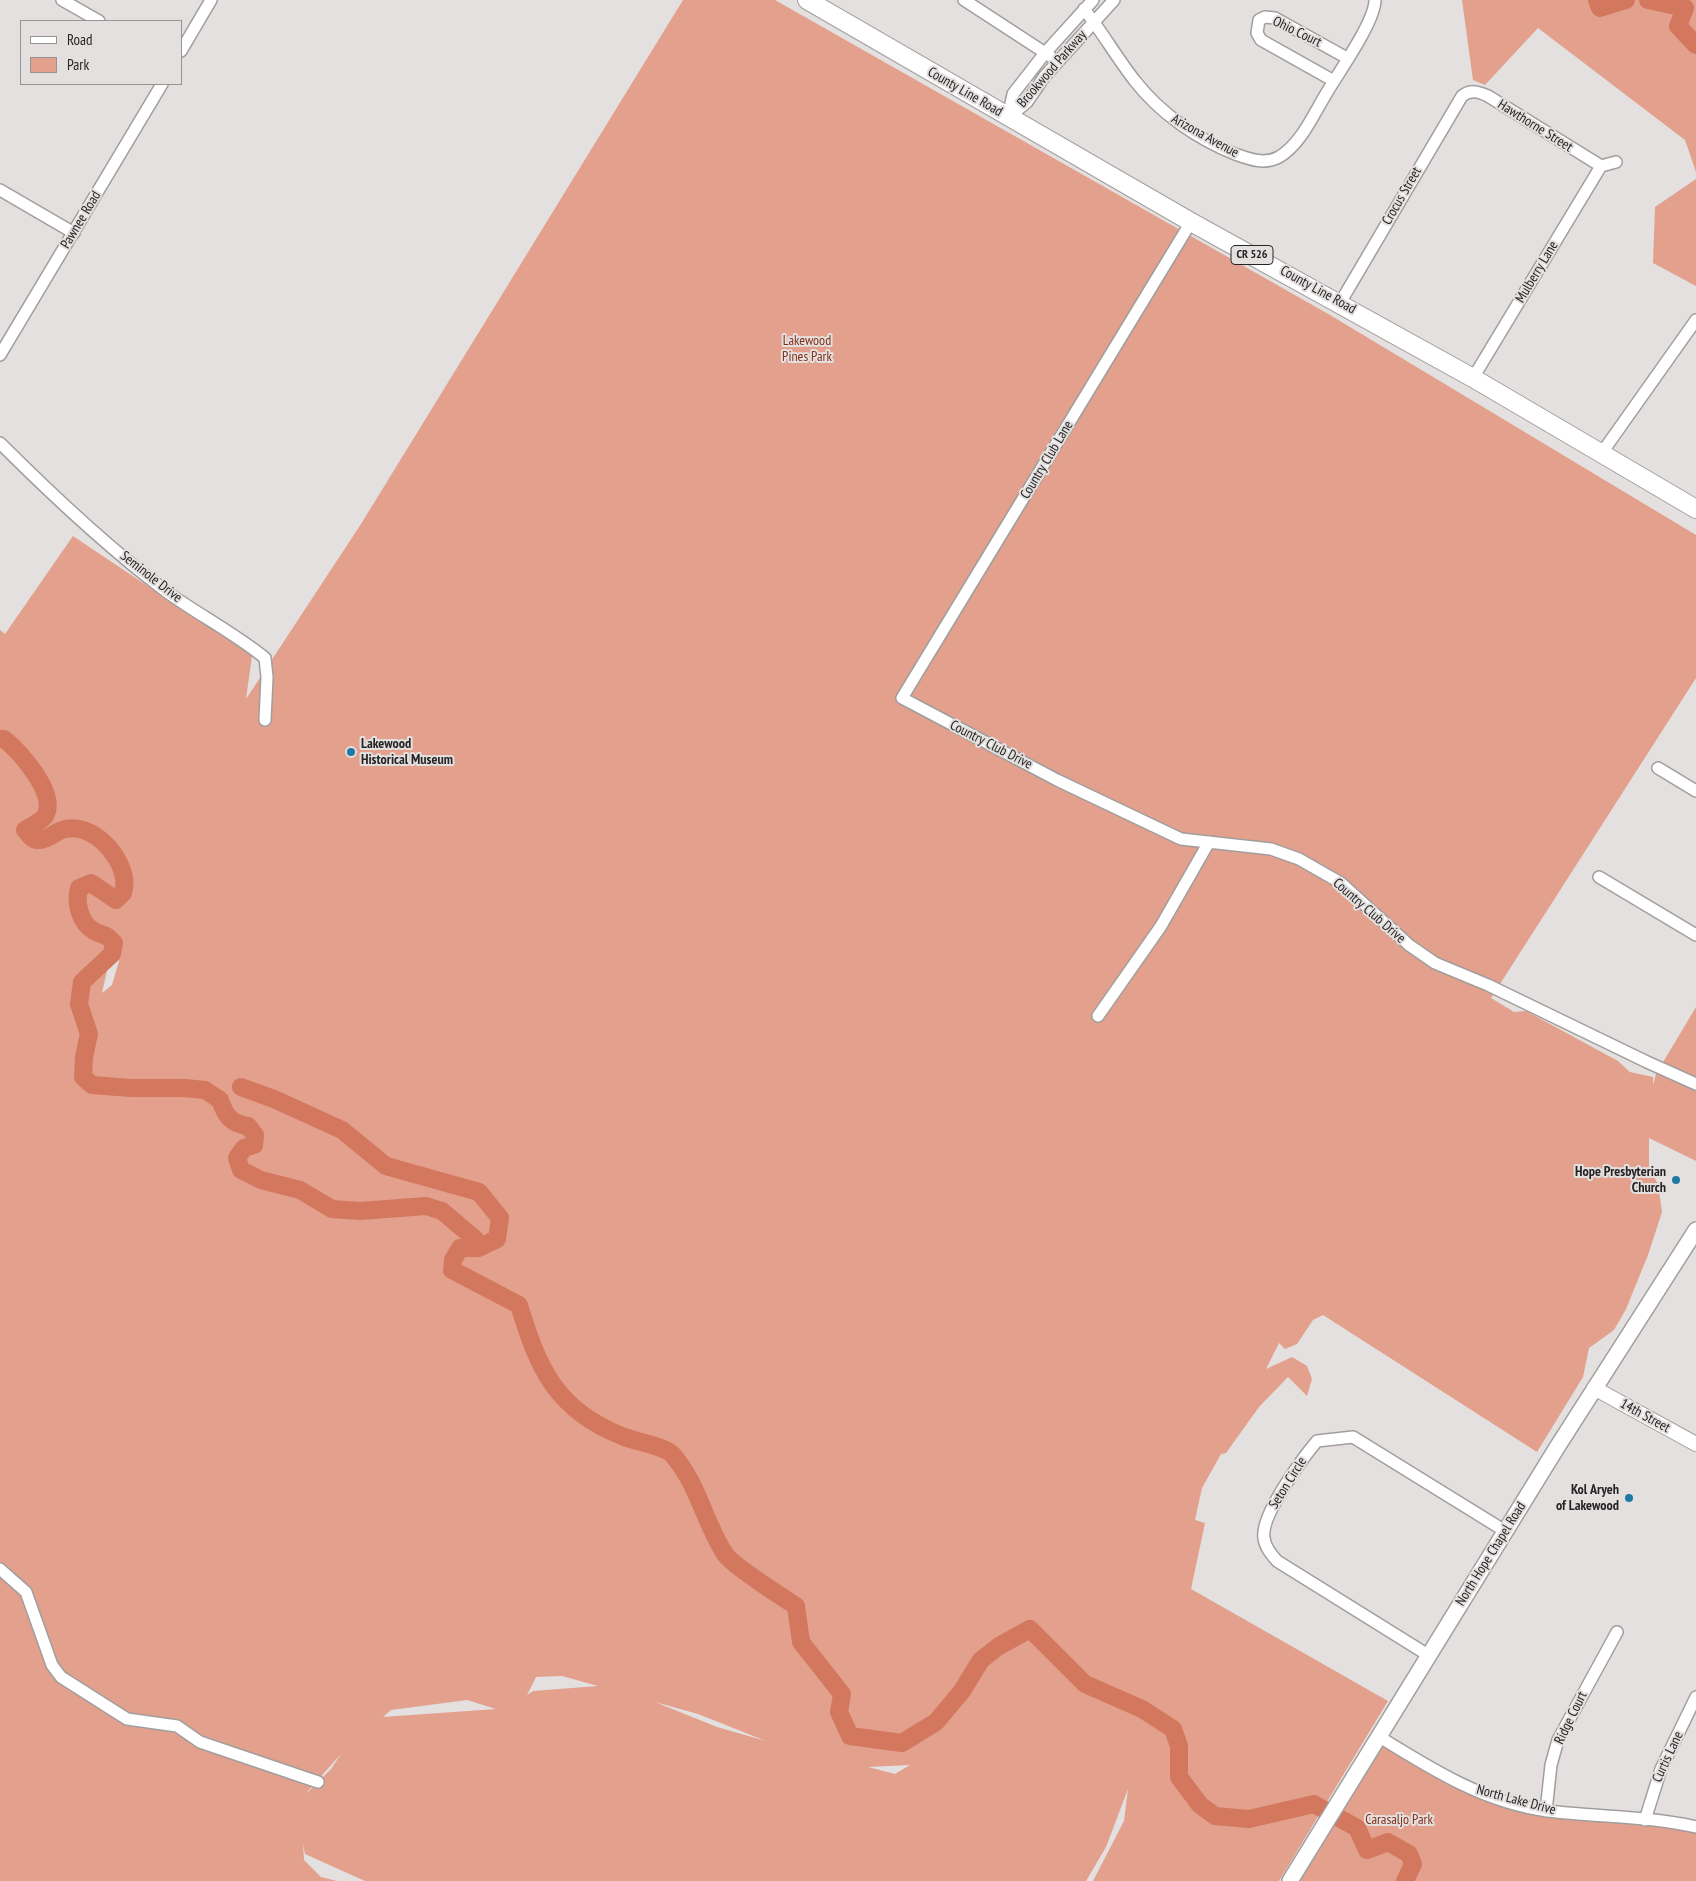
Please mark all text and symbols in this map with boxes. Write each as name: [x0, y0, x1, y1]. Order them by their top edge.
street label: Ohio Court: [1270, 13, 1324, 51]
legend: [20, 20, 182, 85]
street label: Brookwood Parkway: [1014, 27, 1090, 111]
text: Road: [67, 30, 93, 49]
text: Park: [67, 55, 89, 74]
street label: County Line Road: [924, 64, 1006, 120]
street label: Hawthorne Street: [1494, 96, 1576, 156]
street label: Arizona Avenue: [1168, 111, 1242, 161]
street label: Crocus Street: [1379, 164, 1425, 228]
street label: Pawnee Road: [57, 188, 105, 252]
street label: Mulberry Lane: [1512, 238, 1562, 306]
road number: CR 526: [1231, 246, 1273, 264]
street label: County Line Road: [1277, 262, 1359, 318]
park label: Lakewood Pines Park: [782, 333, 832, 366]
street label: Country Club Lane: [1017, 418, 1077, 502]
street label: Seminole Drive: [117, 548, 185, 606]
street label: Country Club Drive: [947, 717, 1035, 773]
place label: Lakewood Historical Museum: [361, 736, 453, 769]
marker: Lakewood Historical Museum: [345, 746, 357, 758]
street label: Country Club Drive: [1329, 875, 1409, 947]
place label: Hope Presbyterian Church: [1575, 1164, 1666, 1196]
marker: Hope Presbyterian Church: [1670, 1174, 1682, 1186]
street label: 14th Street: [1617, 1395, 1673, 1437]
street label: Seton Circle: [1266, 1454, 1310, 1512]
place label: Kol Aryeh of Lakewood: [1556, 1482, 1619, 1514]
marker: Kol Aryeh of Lakewood: [1623, 1492, 1635, 1504]
street label: North Hope Chapel Road: [1452, 1499, 1530, 1609]
street label: Ridge Court: [1551, 1689, 1591, 1747]
street label: Curtis Lane: [1649, 1729, 1687, 1785]
street label: North Lake Drive: [1475, 1781, 1557, 1819]
park label: Carasaljo Park: [1365, 1812, 1433, 1828]

